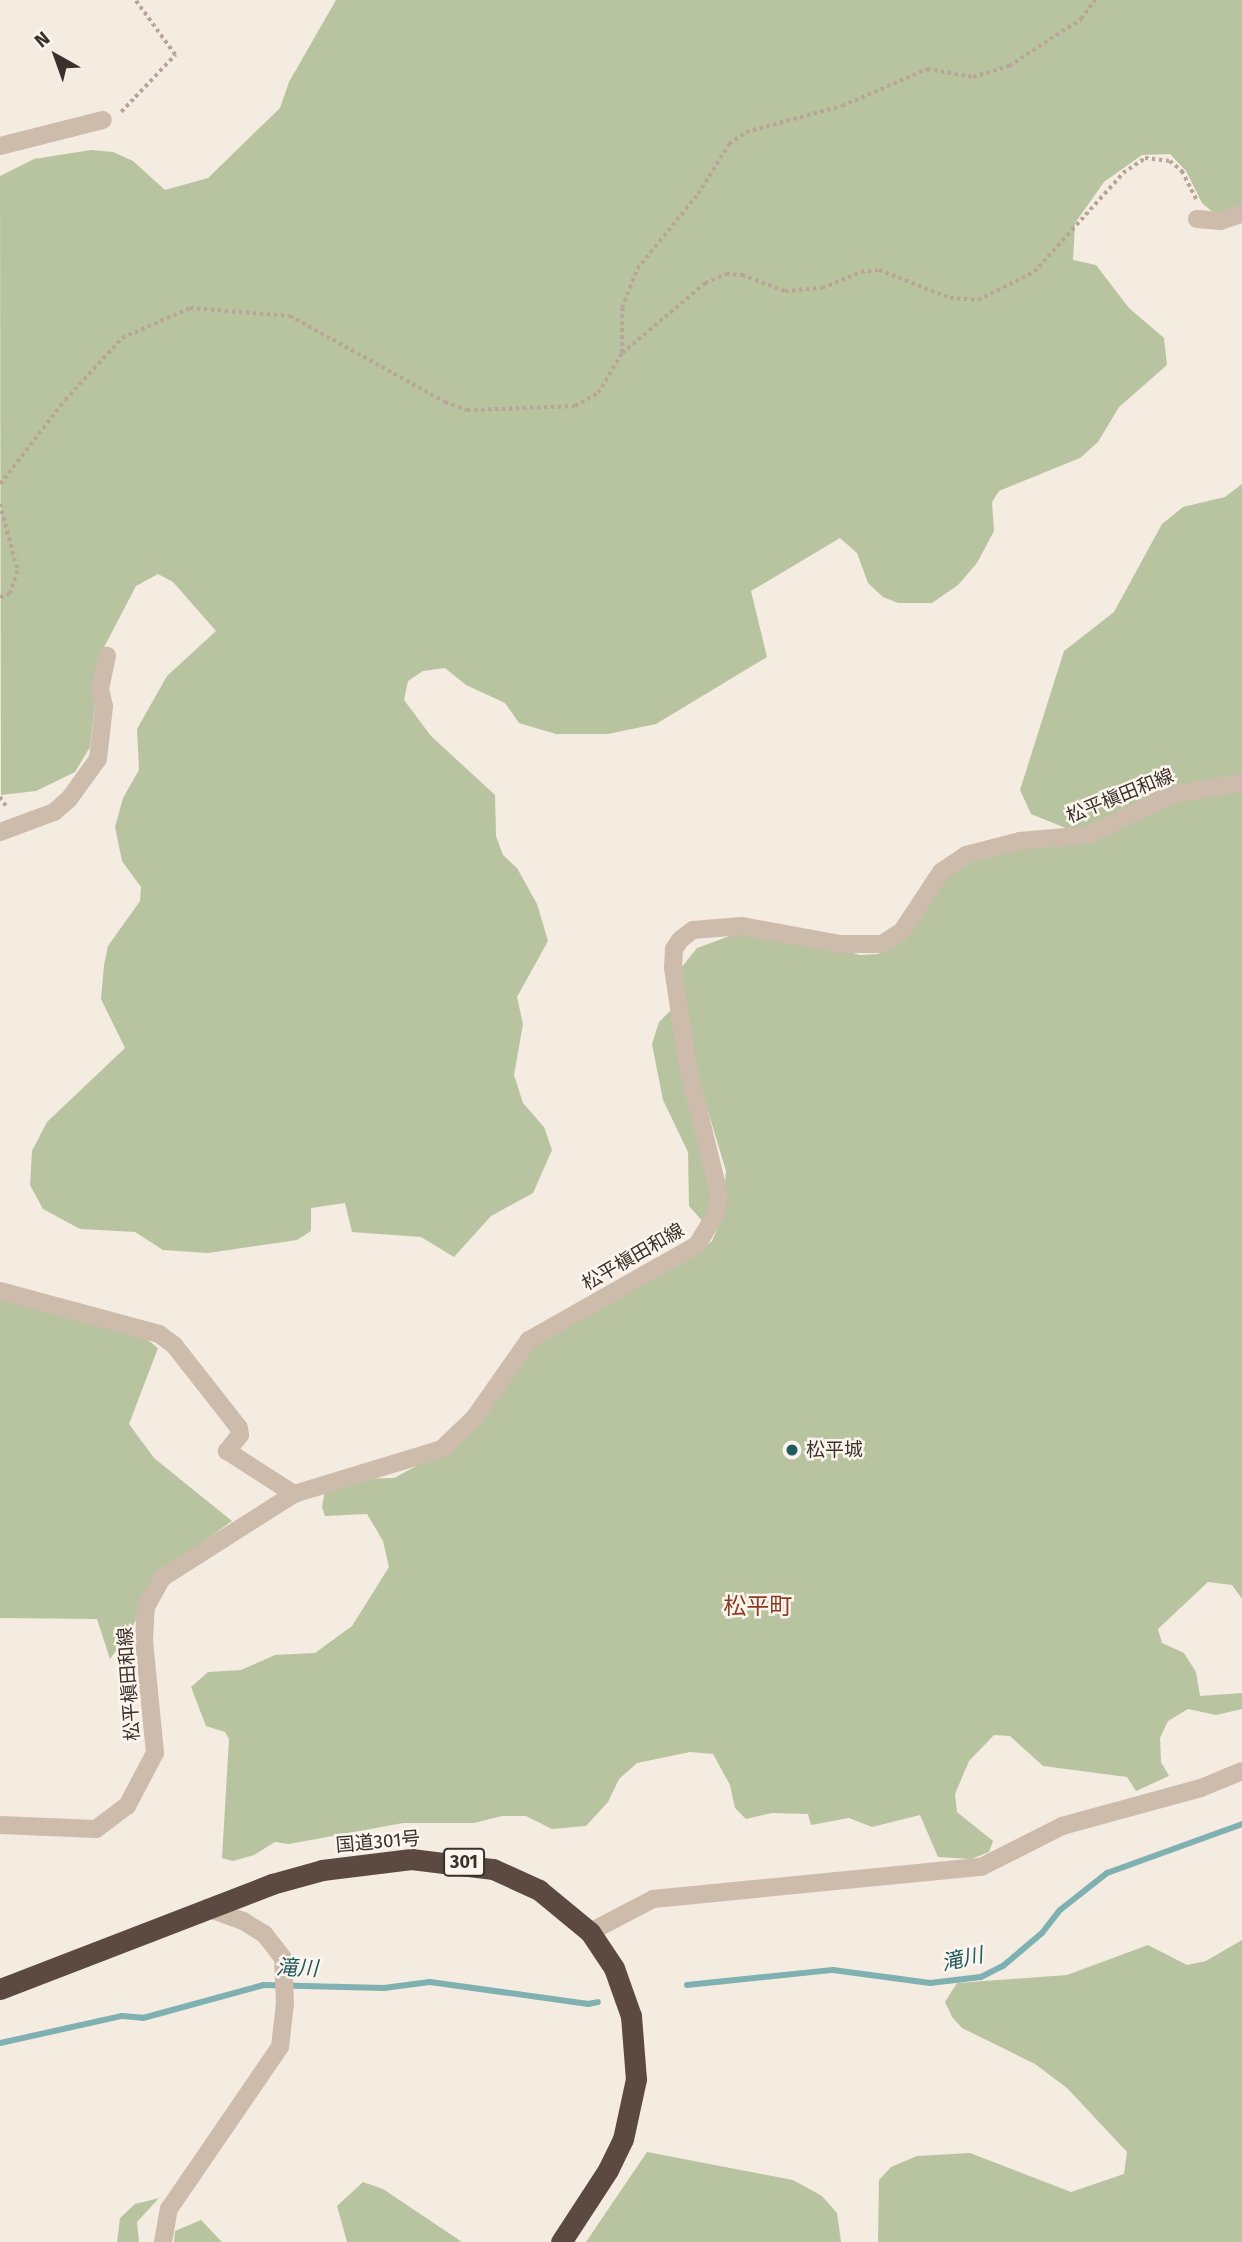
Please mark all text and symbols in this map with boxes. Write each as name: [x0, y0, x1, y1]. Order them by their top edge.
north arrow: [21, 21, 91, 91]
text: N: [30, 27, 54, 52]
street label: 松平槇田和線: [1063, 764, 1177, 828]
street label: 松平槇田和線: [578, 1219, 688, 1295]
place label: 松平城: [806, 1439, 863, 1461]
marker: 松平城: [784, 1442, 800, 1458]
district label: 松平町: [724, 1592, 792, 1620]
street label: 松平槇田和線: [114, 1626, 144, 1742]
street label: 国道301号: [335, 1827, 421, 1857]
road number: 301: [443, 1848, 485, 1876]
water label: 滝川: [939, 1942, 985, 1976]
water label: 滝川: [276, 1955, 318, 1981]

